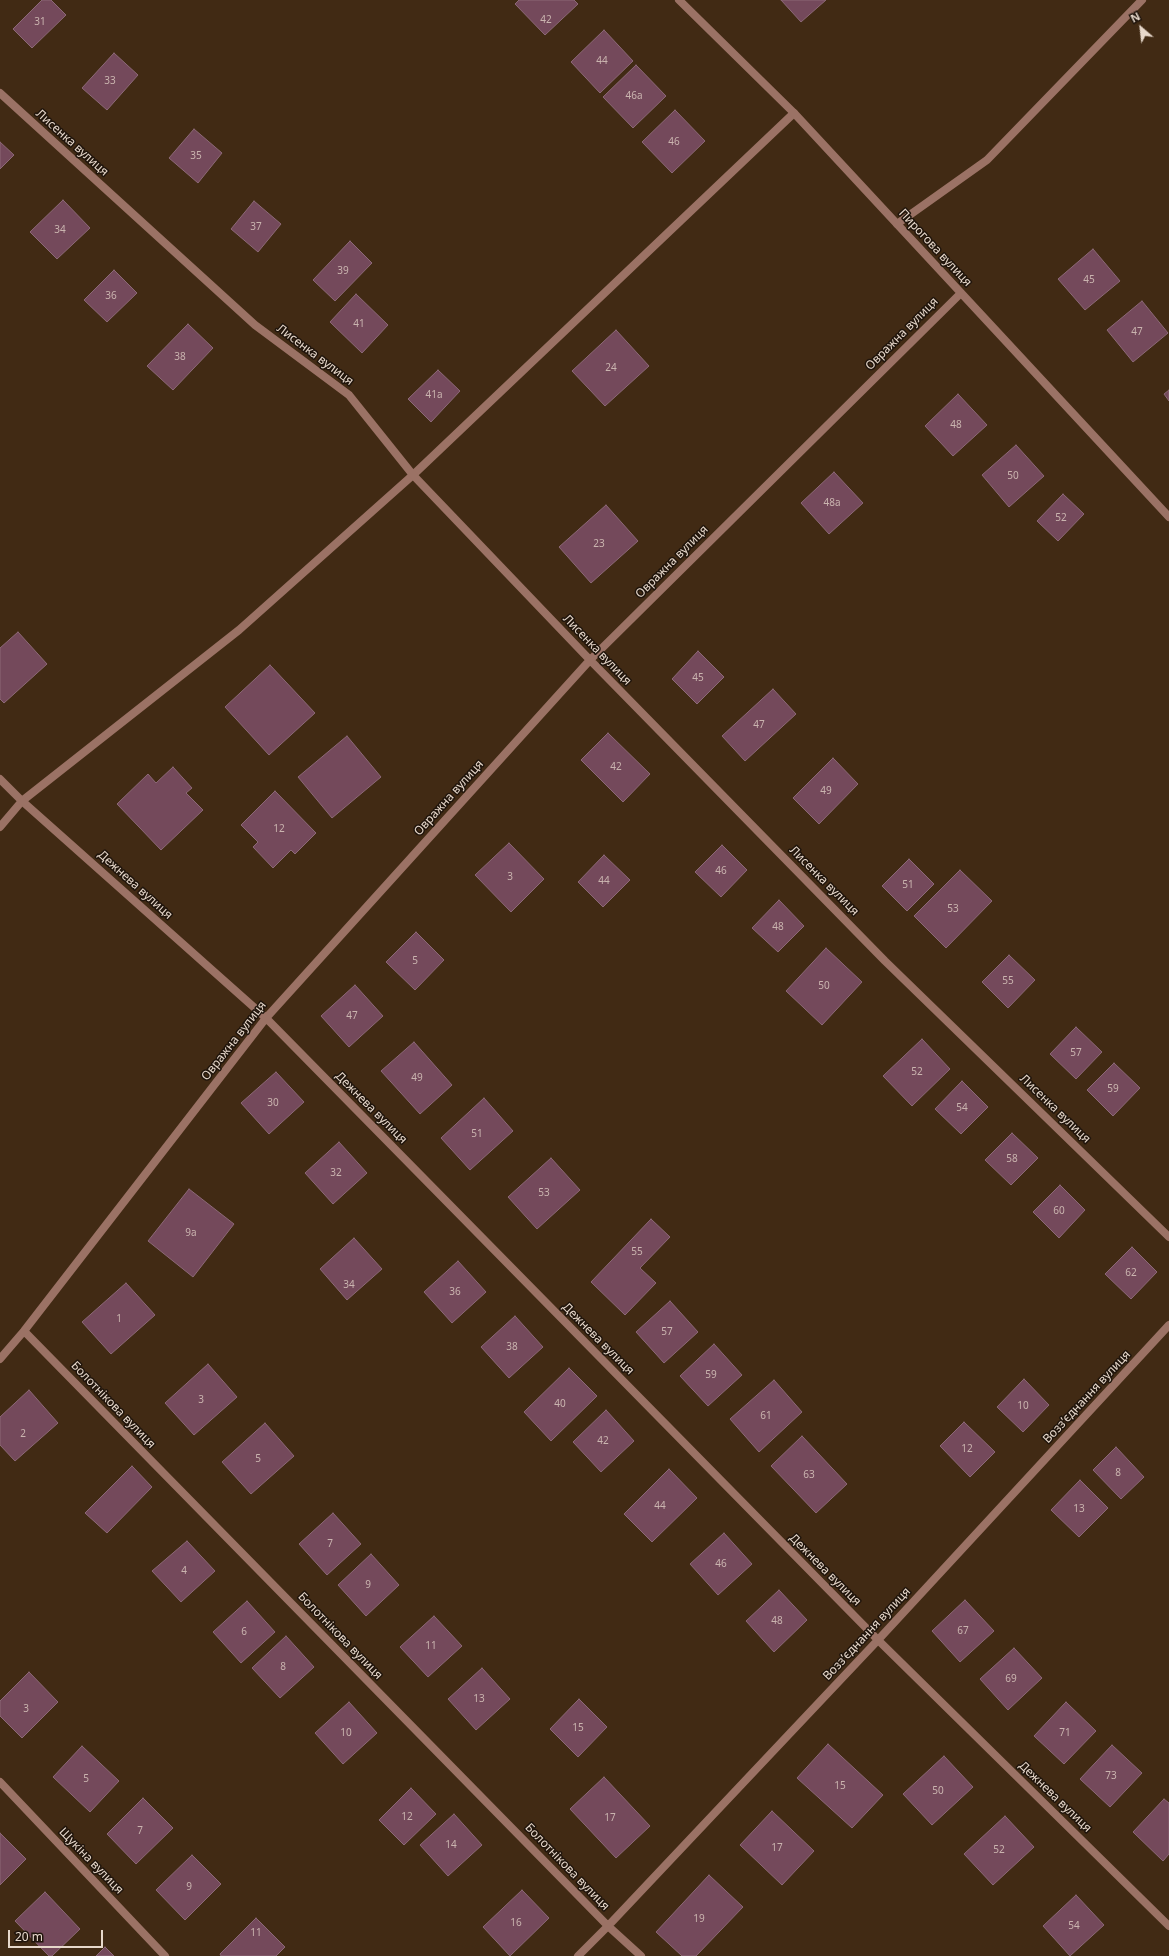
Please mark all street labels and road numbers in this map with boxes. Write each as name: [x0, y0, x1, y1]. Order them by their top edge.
street label: Лисенка вулиця: [33, 107, 111, 179]
street label: Пирогова вулиця: [895, 206, 975, 290]
street label: Овражна вулиця: [863, 295, 941, 373]
street label: Лисенка вулиця: [274, 321, 356, 389]
street label: Овражна вулиця: [633, 523, 711, 601]
street label: Лисенка вулиця: [560, 612, 634, 688]
street label: Овражна вулиця: [411, 757, 487, 839]
street label: Лисенка вулиця: [786, 843, 862, 919]
street label: Дежнева вулиця: [95, 848, 175, 922]
street label: Овражна вулиця: [199, 998, 269, 1084]
street label: Дежнева вулиця: [332, 1069, 410, 1147]
street label: Лисенка вулиця: [1017, 1072, 1093, 1146]
street label: Дежнева вулиця: [559, 1300, 637, 1378]
street label: Возз’єднання вулиця: [1040, 1348, 1134, 1446]
street label: Болотнікова вулиця: [68, 1359, 158, 1451]
street label: Дежнева вулиця: [786, 1531, 864, 1609]
street label: Возз’єднання вулиця: [820, 1585, 914, 1683]
street label: Болотнікова вулиця: [295, 1590, 385, 1682]
street label: Дежнева вулиця: [1016, 1759, 1094, 1835]
street label: Болотнікова вулиця: [522, 1821, 612, 1913]
street label: Щукіна вулиця: [56, 1825, 126, 1897]

